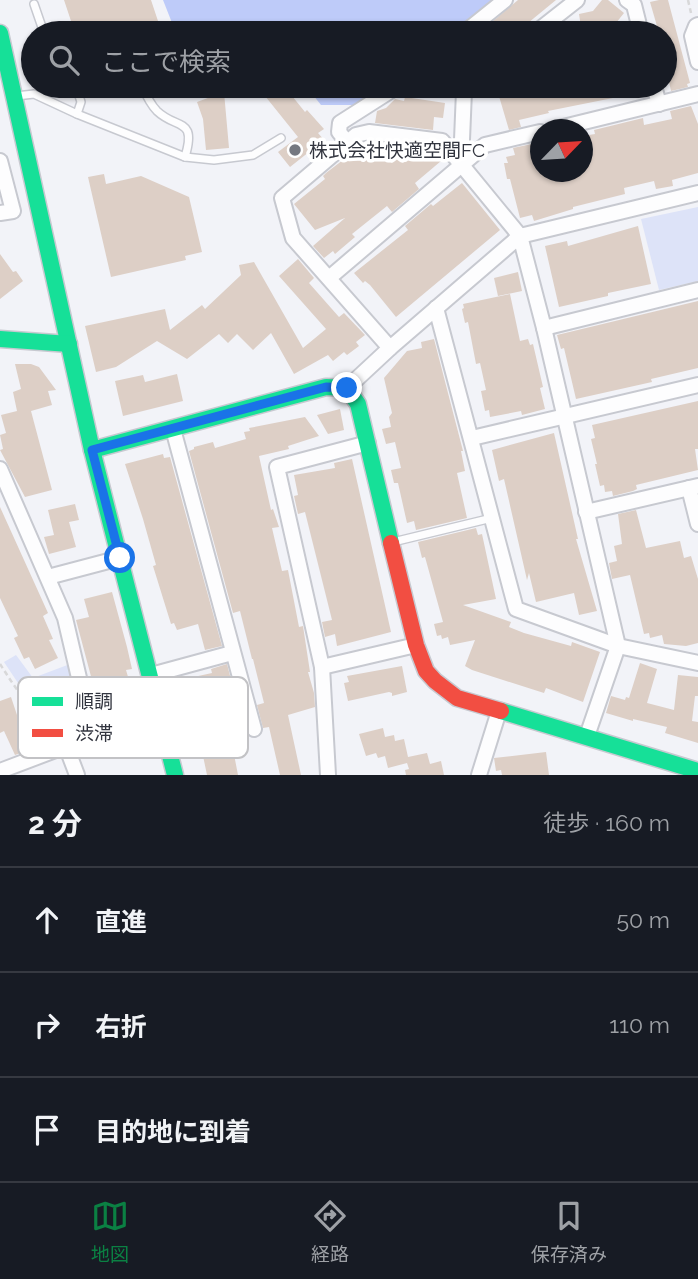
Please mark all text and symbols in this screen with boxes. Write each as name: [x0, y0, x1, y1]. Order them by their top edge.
search box: [21, 21, 677, 98]
icon: search: [45, 41, 83, 79]
text: ここで検索: [101, 47, 231, 77]
north arrow: [530, 119, 593, 182]
place label: 株式会社快適空間FC: [309, 139, 485, 161]
marker: 株式会社快適空間FC: [287, 142, 303, 158]
route end: [331, 372, 362, 403]
route start: [104, 542, 135, 573]
legend: [18, 677, 248, 758]
text: 順調: [75, 690, 113, 712]
text: 渋滞: [75, 722, 113, 744]
text: 2 分: [28, 806, 82, 841]
text: 徒歩 · 160 m: [543, 809, 670, 836]
icon: ahead: [28, 901, 66, 939]
text: 50 m: [616, 906, 670, 933]
text: 直進: [95, 907, 147, 937]
icon: right: [28, 1006, 66, 1044]
text: 110 m: [609, 1011, 670, 1038]
text: 右折: [95, 1012, 147, 1042]
icon: arrive: [28, 1111, 66, 1149]
text: 目的地に到着: [95, 1117, 251, 1147]
tab: 地図: [91, 1197, 129, 1266]
tab: 経路: [311, 1197, 349, 1266]
tab: 保存済み: [531, 1197, 607, 1266]

